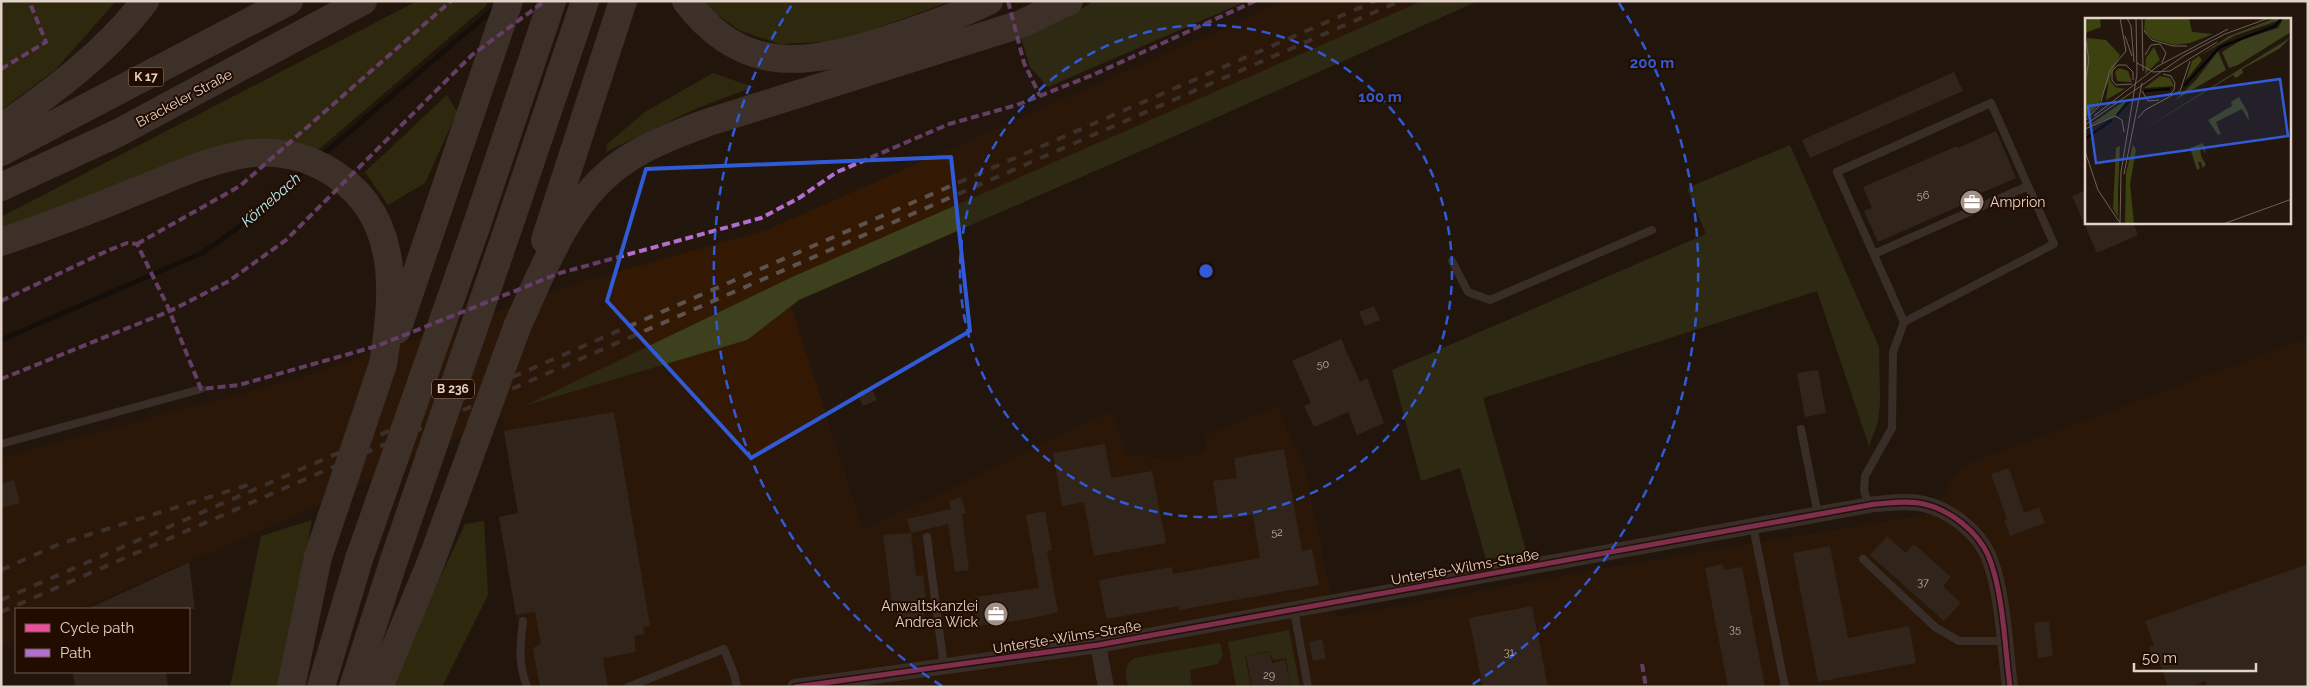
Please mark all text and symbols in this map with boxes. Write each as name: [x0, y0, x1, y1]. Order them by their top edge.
inset map: [2085, 18, 2292, 224]
text: 200 m: [1630, 54, 1674, 72]
street label: Brackeler Straße: [133, 66, 235, 130]
road number: K 17: [128, 68, 164, 86]
text: 100 m: [1358, 88, 1402, 106]
water label: Körnebach: [238, 169, 304, 231]
house number: 56: [1917, 189, 1930, 202]
office icon: Amprion: [1959, 189, 1985, 215]
place label: Amprion: [1990, 194, 2045, 210]
centre of rings: [1197, 262, 1215, 280]
house number: 50: [1317, 358, 1330, 371]
road number: B 236: [432, 379, 474, 398]
house number: 52: [1271, 526, 1283, 539]
street label: Unterste-Wilms-Straße: [1390, 546, 1540, 588]
house number: 37: [1917, 576, 1929, 589]
place label: Anwaltskanzlei Andrea Wick: [881, 598, 979, 630]
office icon: Anwaltskanzlei Andrea Wick: [983, 601, 1009, 627]
legend: [15, 608, 190, 673]
street label: Unterste-Wilms-Straße: [992, 617, 1142, 657]
text: Cycle path: [60, 619, 134, 637]
house number: 35: [1729, 623, 1741, 636]
scale bar: [2134, 640, 2256, 672]
text: Path: [60, 644, 91, 662]
house number: 31: [1504, 646, 1515, 659]
text: 50 m: [2142, 649, 2177, 667]
house number: 29: [1263, 669, 1275, 682]

